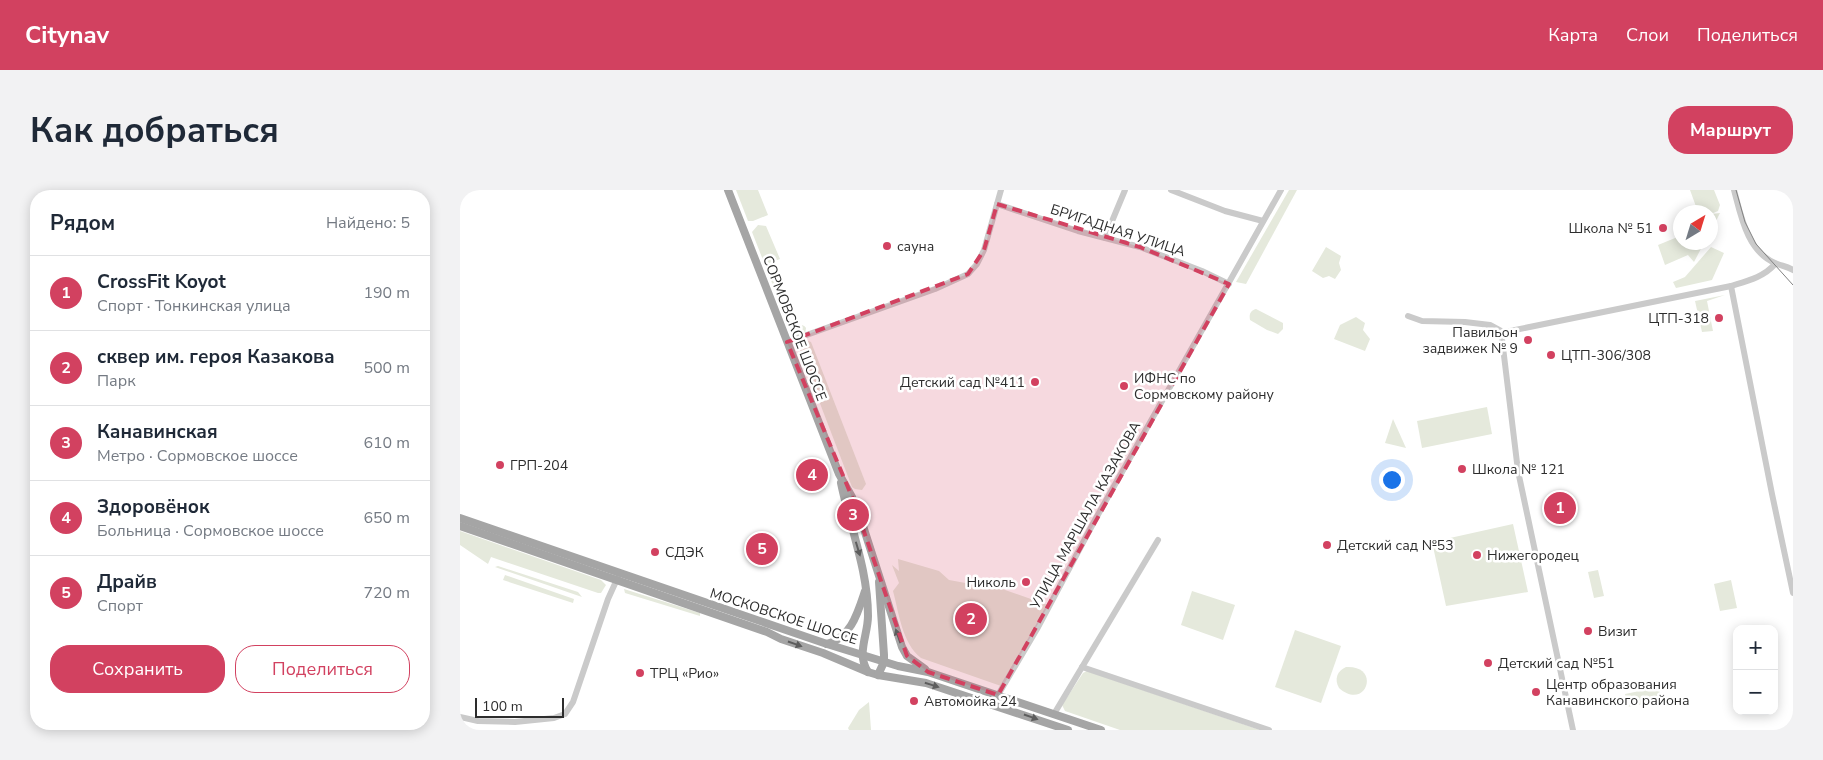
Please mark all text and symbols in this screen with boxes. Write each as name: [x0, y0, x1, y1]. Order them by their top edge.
text: Citynav: [25, 19, 109, 51]
text: Карта: [1548, 23, 1598, 47]
text: Слои: [1626, 23, 1669, 47]
text: Поделиться: [1697, 23, 1798, 47]
button: Маршрут: [1668, 106, 1793, 154]
text: Как добраться: [30, 107, 279, 154]
street label: БРИГАДНАЯ УЛИЦА: [1048, 200, 1188, 261]
north arrow: [1673, 205, 1718, 250]
text: Рядом: [50, 209, 115, 237]
text: Найдено: 5: [326, 212, 410, 234]
place label: Школа № 51: [1568, 219, 1653, 238]
marker: Школа № 51: [1657, 222, 1669, 234]
place label: сауна: [897, 237, 934, 256]
marker: сауна: [881, 240, 893, 252]
street label: СОРМОВСКОЕ ШОССЕ: [758, 253, 831, 404]
text: CrossFit Koyot: [97, 269, 226, 295]
text: 1: [61, 282, 71, 304]
text: 190 m: [363, 282, 410, 304]
text: Спорт · Тонкинская улица: [97, 295, 291, 317]
place label: ЦТП-318: [1648, 309, 1709, 328]
marker: ЦТП-318: [1713, 312, 1725, 324]
place label: Павильон задвижек № 9: [1423, 323, 1518, 358]
marker: Павильон задвижек № 9: [1522, 334, 1534, 346]
text: сквер им. героя Казакова: [97, 344, 335, 370]
place label: ЦТП-306/308: [1561, 346, 1651, 365]
marker: ЦТП-306/308: [1545, 349, 1557, 361]
text: 2: [61, 357, 71, 379]
text: 500 m: [363, 357, 410, 379]
place label: ИФНС по Сормовскому району: [1134, 369, 1275, 404]
text: Парк: [97, 370, 136, 392]
place label: Детский сад №411: [900, 373, 1025, 392]
marker: Детский сад №411: [1029, 376, 1041, 388]
marker: ИФНС по Сормовскому району: [1118, 380, 1130, 392]
street label: УЛИЦА МАРШАЛА КАЗАКОВА: [1025, 418, 1145, 613]
text: Канавинская: [97, 419, 218, 445]
text: 3: [61, 432, 71, 454]
text: 610 m: [363, 432, 410, 454]
text: Метро · Сормовское шоссе: [97, 445, 298, 467]
place label: ГРП-204: [510, 456, 568, 475]
pin: 4: [796, 456, 828, 494]
marker: ГРП-204: [494, 459, 506, 471]
place label: Школа № 121: [1472, 460, 1565, 479]
marker: Школа № 121: [1456, 463, 1468, 475]
your location: [1379, 467, 1405, 493]
pin: 1: [1544, 489, 1576, 527]
text: Здоровёнок: [97, 494, 210, 520]
pin: 3: [837, 496, 869, 534]
text: 4: [61, 507, 71, 529]
text: 650 m: [363, 507, 410, 529]
text: Больница · Сормовское шоссе: [97, 520, 324, 542]
pin: 5: [746, 530, 778, 568]
place label: Детский сад №53: [1337, 536, 1454, 555]
marker: Детский сад №53: [1321, 539, 1333, 551]
one-way arrow: [855, 542, 862, 557]
place label: СДЭК: [665, 543, 704, 562]
marker: СДЭК: [649, 546, 661, 558]
place label: Нижегородец: [1487, 546, 1579, 565]
marker: Нижегородец: [1471, 549, 1483, 561]
text: Драйв: [97, 569, 157, 595]
place label: Николь: [966, 573, 1016, 592]
marker: Николь: [1020, 576, 1032, 588]
text: 5: [61, 582, 71, 604]
text: 720 m: [363, 582, 410, 604]
street label: МОСКОВСКОЕ ШОССЕ: [708, 584, 860, 649]
text: Спорт: [97, 595, 143, 617]
pin: 2: [955, 600, 987, 638]
place label: Визит: [1598, 622, 1638, 641]
marker: Визит: [1582, 625, 1594, 637]
map controls: [1733, 625, 1778, 715]
button: +: [1733, 625, 1778, 670]
one-way arrow: [894, 628, 902, 643]
one-way arrow: [787, 640, 802, 648]
button: Сохранить: [50, 645, 225, 693]
button: Поделиться: [235, 645, 410, 693]
place label: Детский сад №51: [1498, 654, 1615, 673]
marker: Детский сад №51: [1482, 657, 1494, 669]
place label: ТРЦ «Рио»: [650, 664, 719, 683]
marker: ТРЦ «Рио»: [634, 667, 646, 679]
button: −: [1733, 670, 1778, 715]
place label: Центр образования Канавинского района: [1546, 675, 1690, 710]
one-way arrow: [925, 681, 940, 689]
marker: Центр образования Канавинского района: [1530, 686, 1542, 698]
place label: Автомойка 24: [924, 692, 1017, 711]
scale bar: [475, 695, 564, 718]
marker: Автомойка 24: [908, 695, 920, 707]
text: 100 m: [482, 697, 523, 716]
one-way arrow: [1024, 713, 1039, 721]

